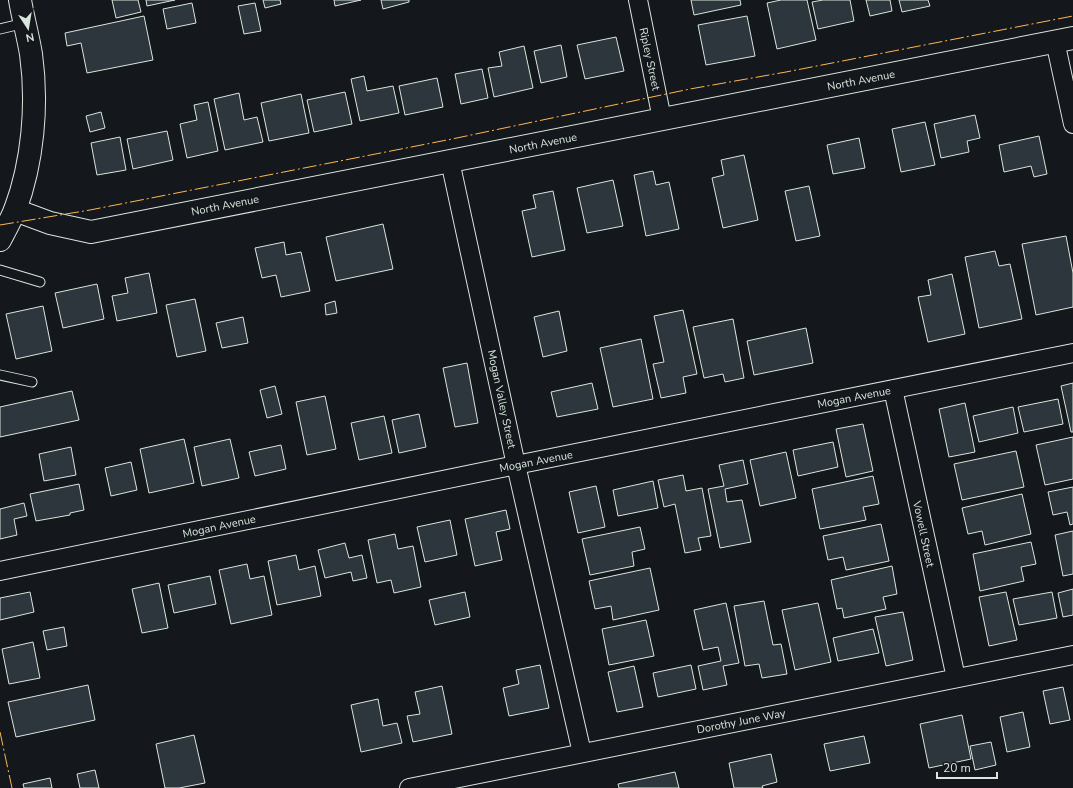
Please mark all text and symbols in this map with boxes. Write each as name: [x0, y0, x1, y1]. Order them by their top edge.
north arrow: [8, 8, 48, 48]
street label: Ripley Street: [636, 26, 664, 92]
text: N: [24, 29, 36, 45]
street label: North Avenue: [826, 67, 896, 94]
street label: North Avenue: [508, 130, 578, 157]
street label: North Avenue: [190, 192, 260, 219]
street label: Mogan Valley Street: [484, 348, 519, 450]
street label: Mogan Avenue: [816, 383, 892, 412]
street label: Mogan Avenue: [498, 447, 574, 476]
street label: Vowell Street: [909, 499, 938, 569]
street label: Mogan Avenue: [181, 511, 257, 542]
street label: Dorothy June Way: [695, 705, 787, 737]
scale bar: [937, 754, 997, 780]
text: 20 m: [943, 760, 971, 776]

